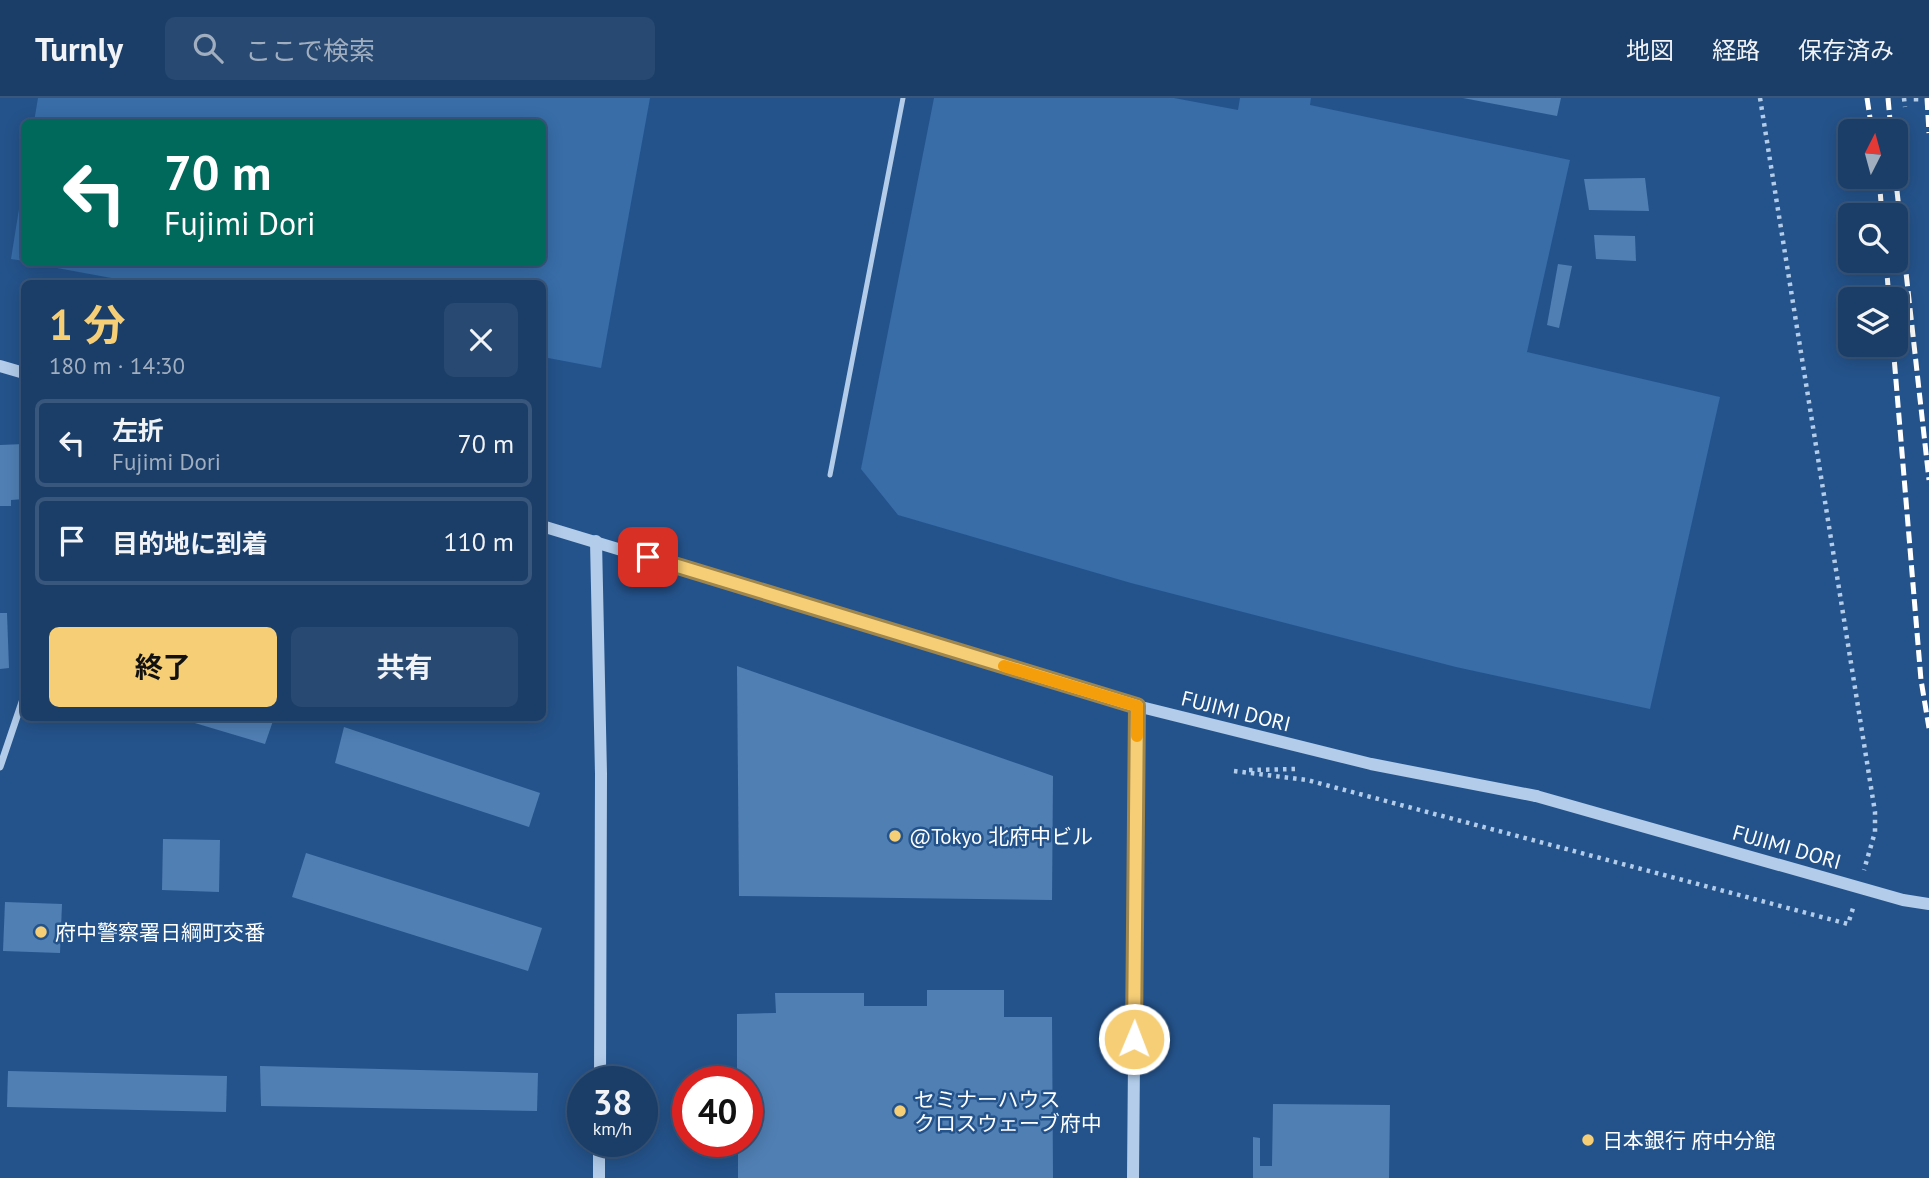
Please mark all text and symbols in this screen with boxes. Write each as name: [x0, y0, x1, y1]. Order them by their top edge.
search box: [165, 17, 655, 80]
text: Turnly: [35, 27, 123, 70]
icon: search: [189, 29, 227, 67]
text: ここで検索: [245, 34, 375, 67]
text: 地図: [1626, 35, 1674, 66]
text: 経路: [1712, 35, 1760, 66]
text: 保存済み: [1798, 35, 1894, 66]
north arrow: [1838, 119, 1908, 189]
map controls: [1838, 119, 1908, 357]
text: 70 m: [164, 140, 271, 204]
icon: left: [49, 147, 140, 238]
text: Fujimi Dori: [164, 202, 316, 244]
button: search: [1838, 203, 1908, 273]
button: layers: [1838, 287, 1908, 357]
text: 1 分: [49, 297, 125, 352]
button: close: [444, 303, 518, 377]
text: 180 m · 14:30: [49, 351, 185, 380]
text: 左折: [112, 414, 164, 447]
icon: left: [53, 424, 91, 462]
text: 70 m: [458, 427, 514, 460]
text: Fujimi Dori: [112, 447, 221, 476]
icon: arrive: [53, 522, 91, 560]
text: 110 m: [443, 525, 514, 558]
text: 目的地に到着: [112, 527, 268, 560]
pin: [618, 527, 678, 587]
icon: arrive: [629, 538, 667, 576]
button: 終了: [49, 627, 277, 707]
button: 共有: [291, 627, 518, 707]
street label: FUJIMI DORI: [1178, 684, 1294, 738]
street label: FUJIMI DORI: [1730, 819, 1844, 875]
place label: @Tokyo 北府中ビル: [909, 823, 1093, 850]
marker: @Tokyo 北府中ビル: [887, 828, 903, 844]
place label: 府中警察署日綱町交番: [55, 919, 265, 946]
marker: 府中警察署日綱町交番: [33, 924, 49, 940]
position arrow: [1097, 1002, 1171, 1076]
speed limit sign: 40: [672, 1066, 763, 1157]
text: 38: [593, 1079, 632, 1125]
place label: セミナーハウス クロスウェーブ府中: [914, 1086, 1102, 1137]
marker: セミナーハウス クロスウェーブ府中: [892, 1103, 908, 1119]
text: km/h: [593, 1117, 632, 1140]
place label: 日本銀行 府中分館: [1602, 1127, 1776, 1154]
marker: 日本銀行 府中分館: [1580, 1132, 1596, 1148]

